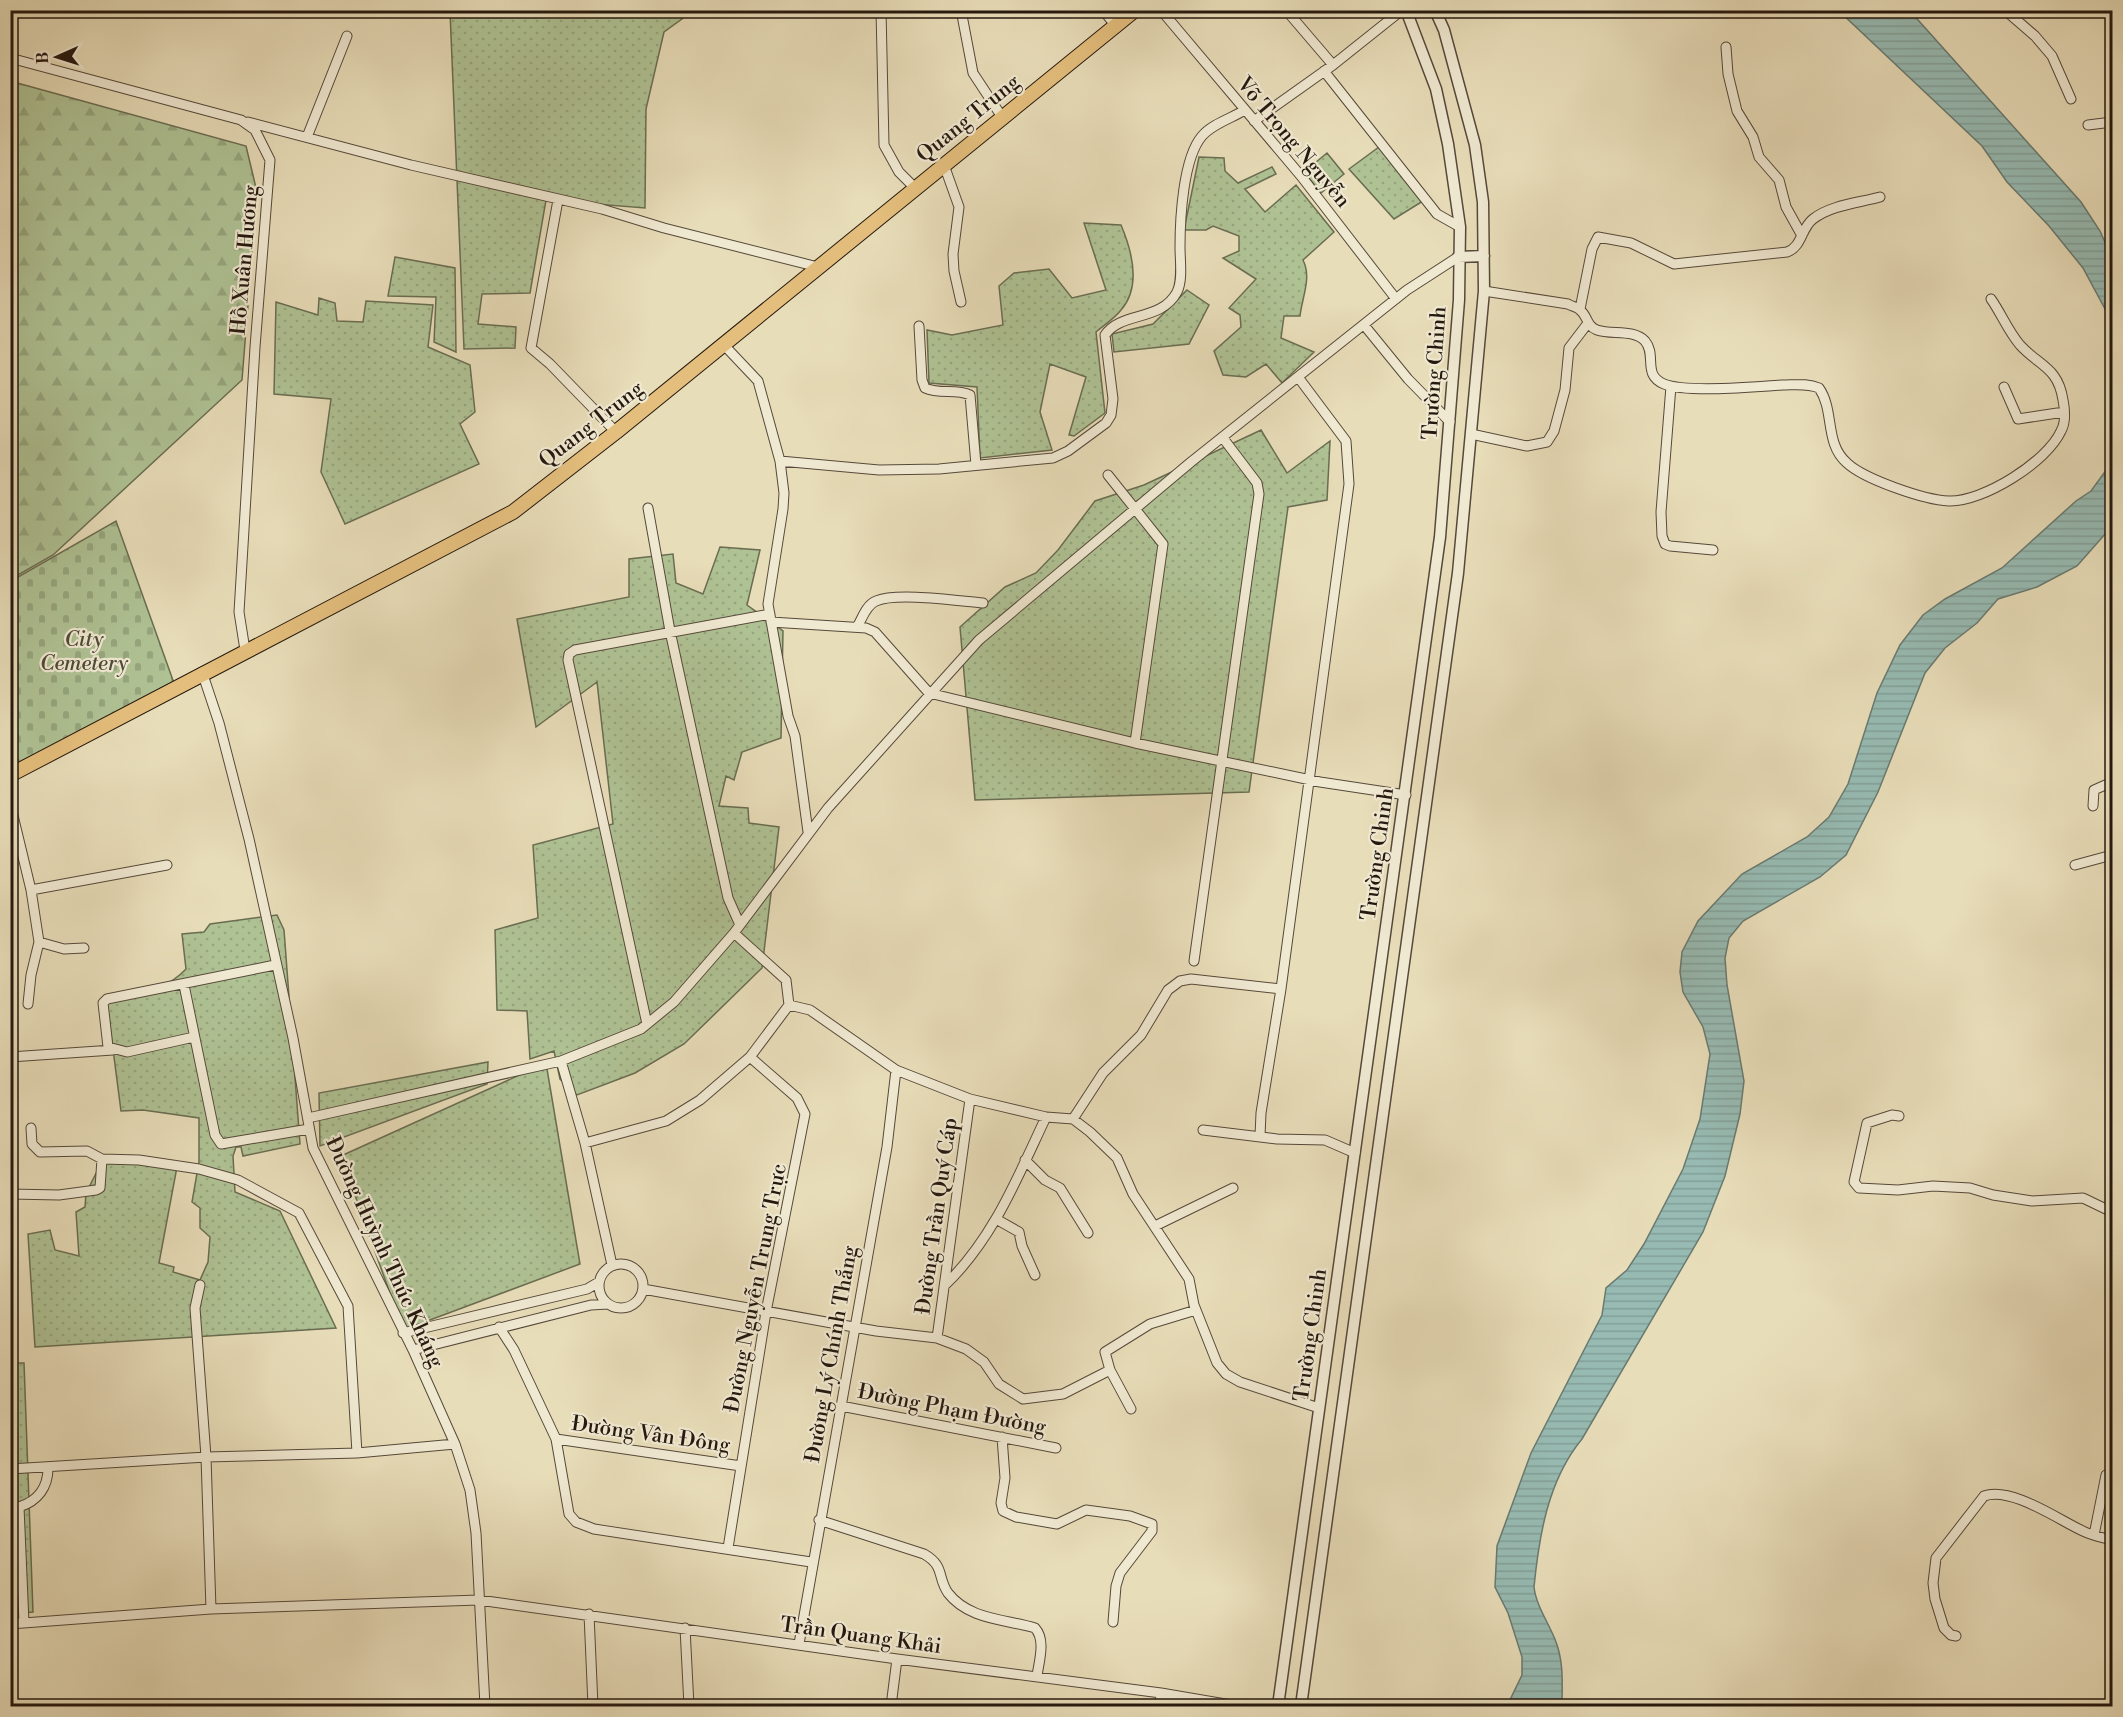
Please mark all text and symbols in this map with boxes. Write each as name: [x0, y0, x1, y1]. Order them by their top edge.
north arrow: [27, 27, 87, 87]
text: B: [33, 51, 53, 64]
street label: Quang Trung: [912, 69, 1026, 168]
street label: Võ Trọng Nguyễn: [1230, 71, 1356, 214]
street label: Hồ Xuân Hương: [225, 184, 265, 336]
street label: Trường Chinh: [1417, 305, 1453, 441]
street label: Quang Trung: [534, 376, 649, 474]
park label: City Cemetery: [40, 627, 129, 677]
street label: Trường Chinh: [1356, 786, 1400, 922]
street label: Đường Trần Quý Cáp: [910, 1116, 964, 1316]
street label: Đường Huỳnh Thúc Kháng: [319, 1133, 449, 1372]
street label: Đường Nguyễn Trung Trực: [719, 1162, 793, 1415]
street label: Đường Lý Chính Thắng: [800, 1244, 864, 1465]
street label: Trường Chinh: [1289, 1267, 1333, 1403]
street label: Đường Phạm Đường: [855, 1379, 1048, 1441]
street label: Đường Vân Đông: [570, 1411, 732, 1459]
street label: Trần Quang Khải: [779, 1612, 943, 1660]

